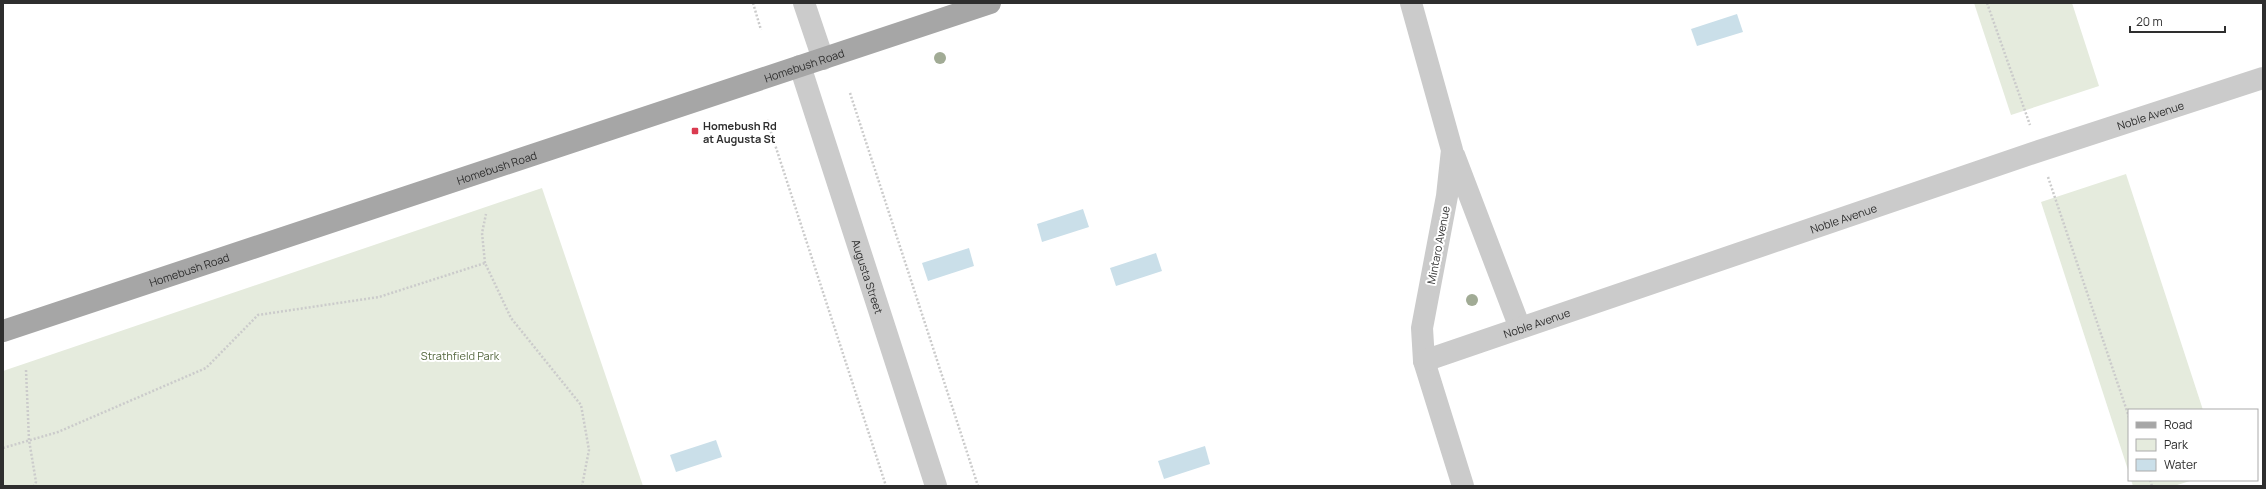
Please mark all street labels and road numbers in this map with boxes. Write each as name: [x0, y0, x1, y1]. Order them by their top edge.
street label: Homebush Road: [762, 45, 846, 85]
street label: Noble Avenue: [2115, 97, 2186, 133]
street label: Homebush Road: [454, 147, 538, 187]
street label: Noble Avenue: [1808, 199, 1879, 236]
street label: Mintaro Avenue: [1423, 204, 1453, 285]
street label: Augusta Street: [849, 237, 887, 315]
street label: Homebush Road: [147, 249, 231, 289]
street label: Noble Avenue: [1501, 304, 1572, 341]

